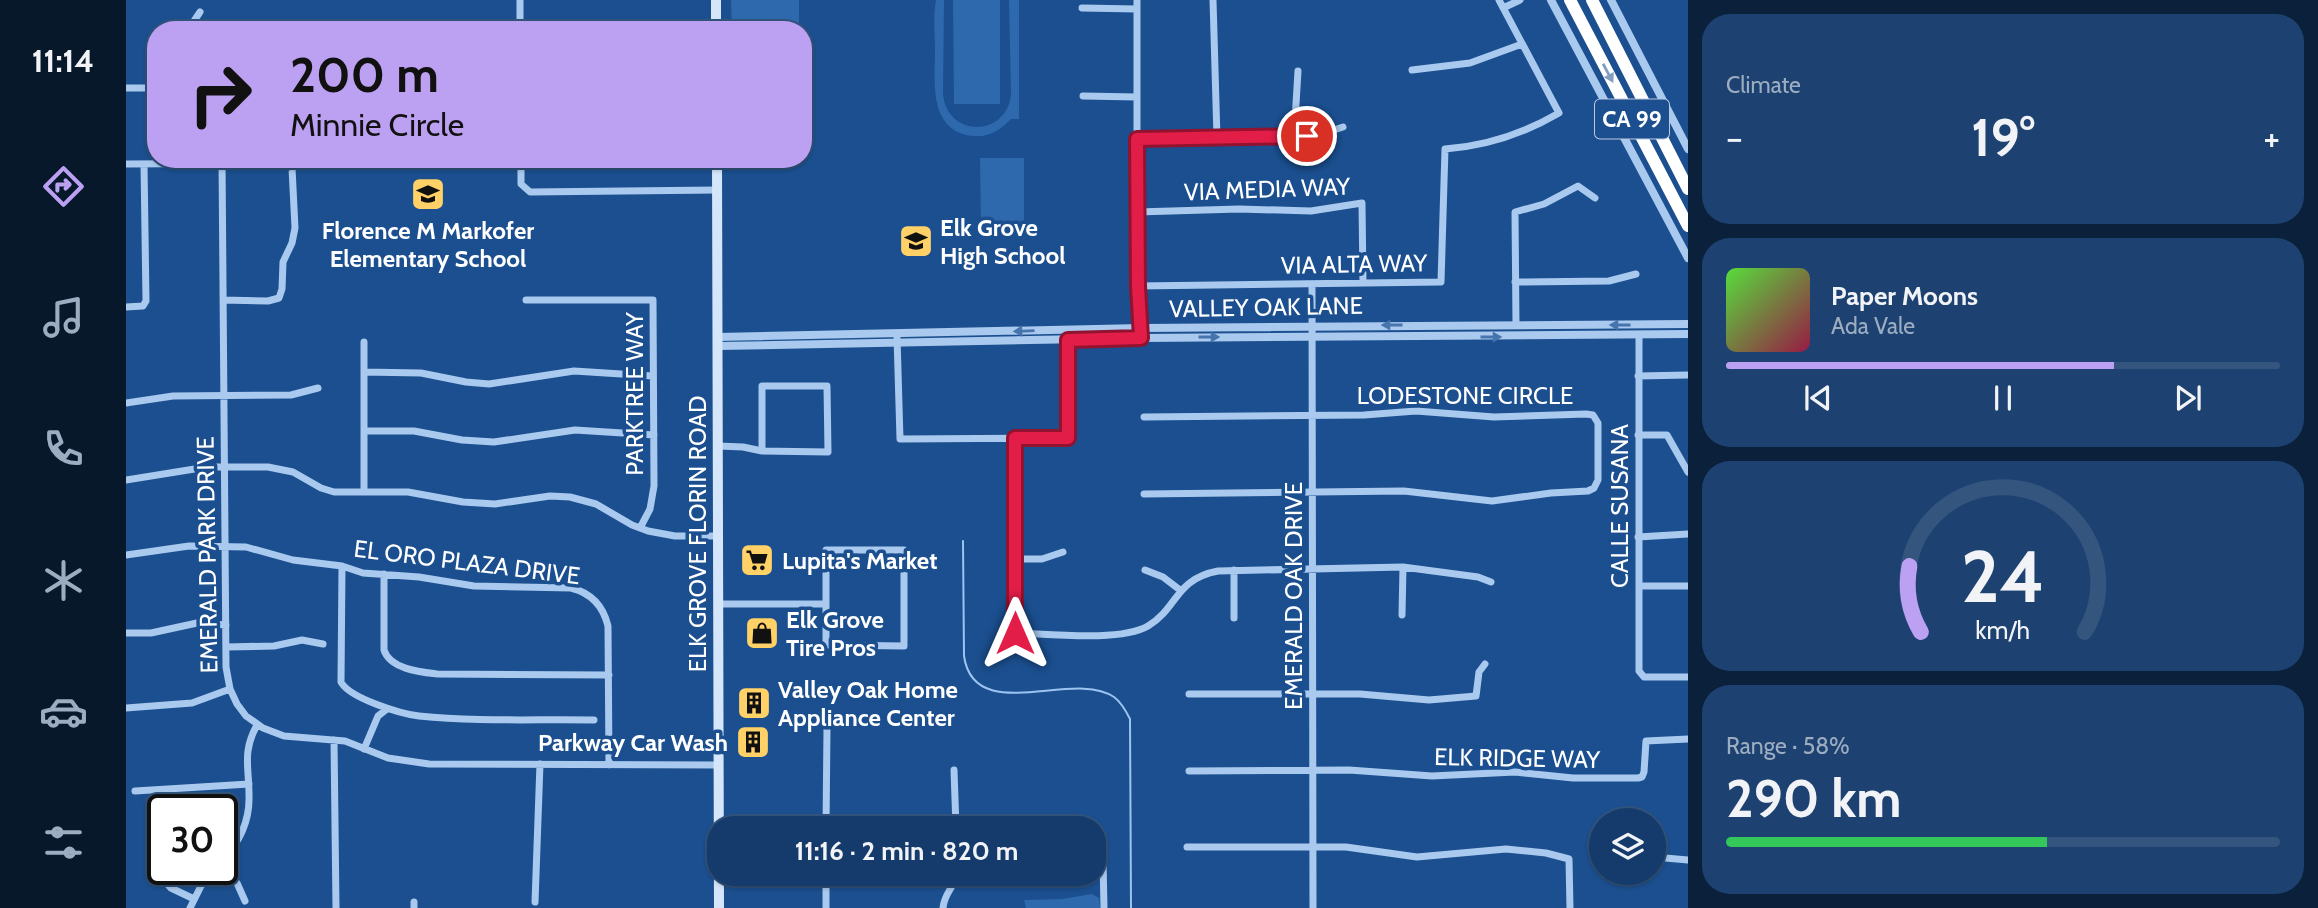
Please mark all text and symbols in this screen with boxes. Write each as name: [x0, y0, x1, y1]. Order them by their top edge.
text: 11:14: [32, 41, 94, 80]
text: 200 m: [290, 45, 439, 104]
icon: right: [175, 49, 266, 140]
one-way arrow: [1603, 63, 1614, 83]
text: Climate: [1726, 71, 1801, 99]
road number: CA 99: [1595, 100, 1669, 138]
text: Minnie Circle: [290, 105, 464, 144]
pin: [1277, 106, 1337, 166]
text: 19°: [1971, 106, 2035, 169]
text: −: [1726, 114, 1743, 161]
text: +: [2263, 114, 2280, 161]
icon: arrive: [1288, 117, 1326, 155]
icon: directions: [39, 162, 88, 211]
street label: VIA MEDIA WAY: [1184, 172, 1351, 206]
school or university icon: Florence M Markofer Elementary School: [409, 175, 447, 213]
place label: Elk Grove High School: [940, 213, 1065, 270]
place label: Florence M Markofer Elementary School: [322, 216, 534, 273]
school or university icon: Elk Grove High School: [897, 222, 935, 260]
street label: VIA ALTA WAY: [1281, 248, 1428, 280]
text: Paper Moons: [1831, 280, 1978, 312]
street label: VALLEY OAK LANE: [1169, 291, 1363, 323]
icon: music: [39, 293, 88, 342]
street label: PARKTREE WAY: [620, 312, 649, 476]
text: Ada Vale: [1831, 312, 1915, 340]
one-way arrow: [1381, 319, 1403, 331]
one-way arrow: [1609, 319, 1631, 331]
one-way arrow: [1012, 325, 1034, 337]
one-way arrow: [1198, 331, 1220, 343]
one-way arrow: [1480, 331, 1502, 343]
icon: previous: [1799, 379, 1837, 417]
icon: pause: [1984, 379, 2022, 417]
icon: next: [2169, 379, 2207, 417]
street label: LODESTONE CIRCLE: [1357, 381, 1573, 410]
street label: ELK GROVE FLORIN ROAD: [683, 396, 712, 672]
icon: phone: [39, 424, 88, 473]
street label: CALLE SUSANA: [1605, 424, 1634, 588]
street label: EMERALD PARK DRIVE: [190, 436, 224, 674]
street label: EMERALD OAK DRIVE: [1279, 482, 1308, 710]
text: 24: [1961, 532, 2045, 620]
street label: EL ORO PLAZA DRIVE: [352, 534, 582, 590]
supermarket icon: Lupita's Market: [738, 541, 776, 579]
place label: Lupita's Market: [782, 546, 937, 575]
icon: climate: [39, 556, 88, 605]
position arrow: [978, 596, 1052, 670]
place label: Elk Grove Tire Pros: [786, 605, 884, 662]
shop icon: Elk Grove Tire Pros: [743, 614, 781, 652]
text: km/h: [1976, 615, 2030, 645]
place label: Valley Oak Home Appliance Center: [778, 675, 958, 732]
building icon: Valley Oak Home Appliance Center: [735, 684, 773, 722]
icon: car: [39, 687, 88, 736]
building icon: Parkway Car Wash: [734, 723, 772, 761]
place label: Parkway Car Wash: [538, 728, 728, 757]
text: Range · 58%: [1726, 732, 1850, 760]
street label: ELK RIDGE WAY: [1434, 742, 1601, 774]
text: 290 km: [1726, 767, 1902, 830]
speed limit sign: 30: [147, 794, 238, 885]
map controls: [1589, 808, 1666, 885]
button: layers: [1589, 808, 1666, 885]
icon: filters: [39, 818, 88, 867]
text: 11:16 · 2 min · 820 m: [795, 835, 1018, 867]

